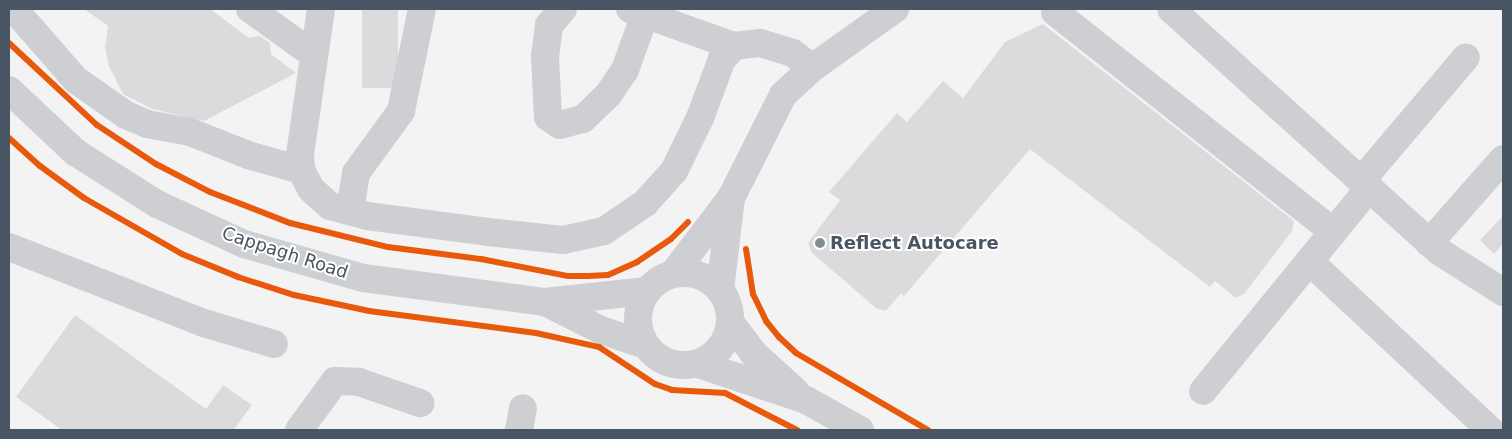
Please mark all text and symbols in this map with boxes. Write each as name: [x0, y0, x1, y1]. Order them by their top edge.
street label: Cappagh Road: [219, 222, 351, 284]
place label: Reflect Autocare: [830, 232, 999, 254]
marker: Reflect Autocare: [814, 237, 826, 249]

